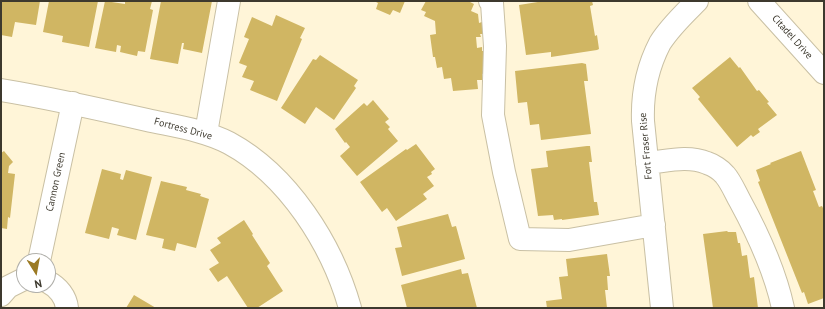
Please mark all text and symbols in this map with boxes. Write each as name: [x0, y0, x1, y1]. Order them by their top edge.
street label: Citadel Drive: [769, 12, 815, 62]
street label: Fort Fraser Rise: [637, 112, 655, 180]
street label: Fortress Drive: [153, 115, 213, 143]
street label: Cannon Green: [44, 151, 68, 213]
north arrow: [16, 253, 56, 293]
text: N: [33, 276, 43, 291]

